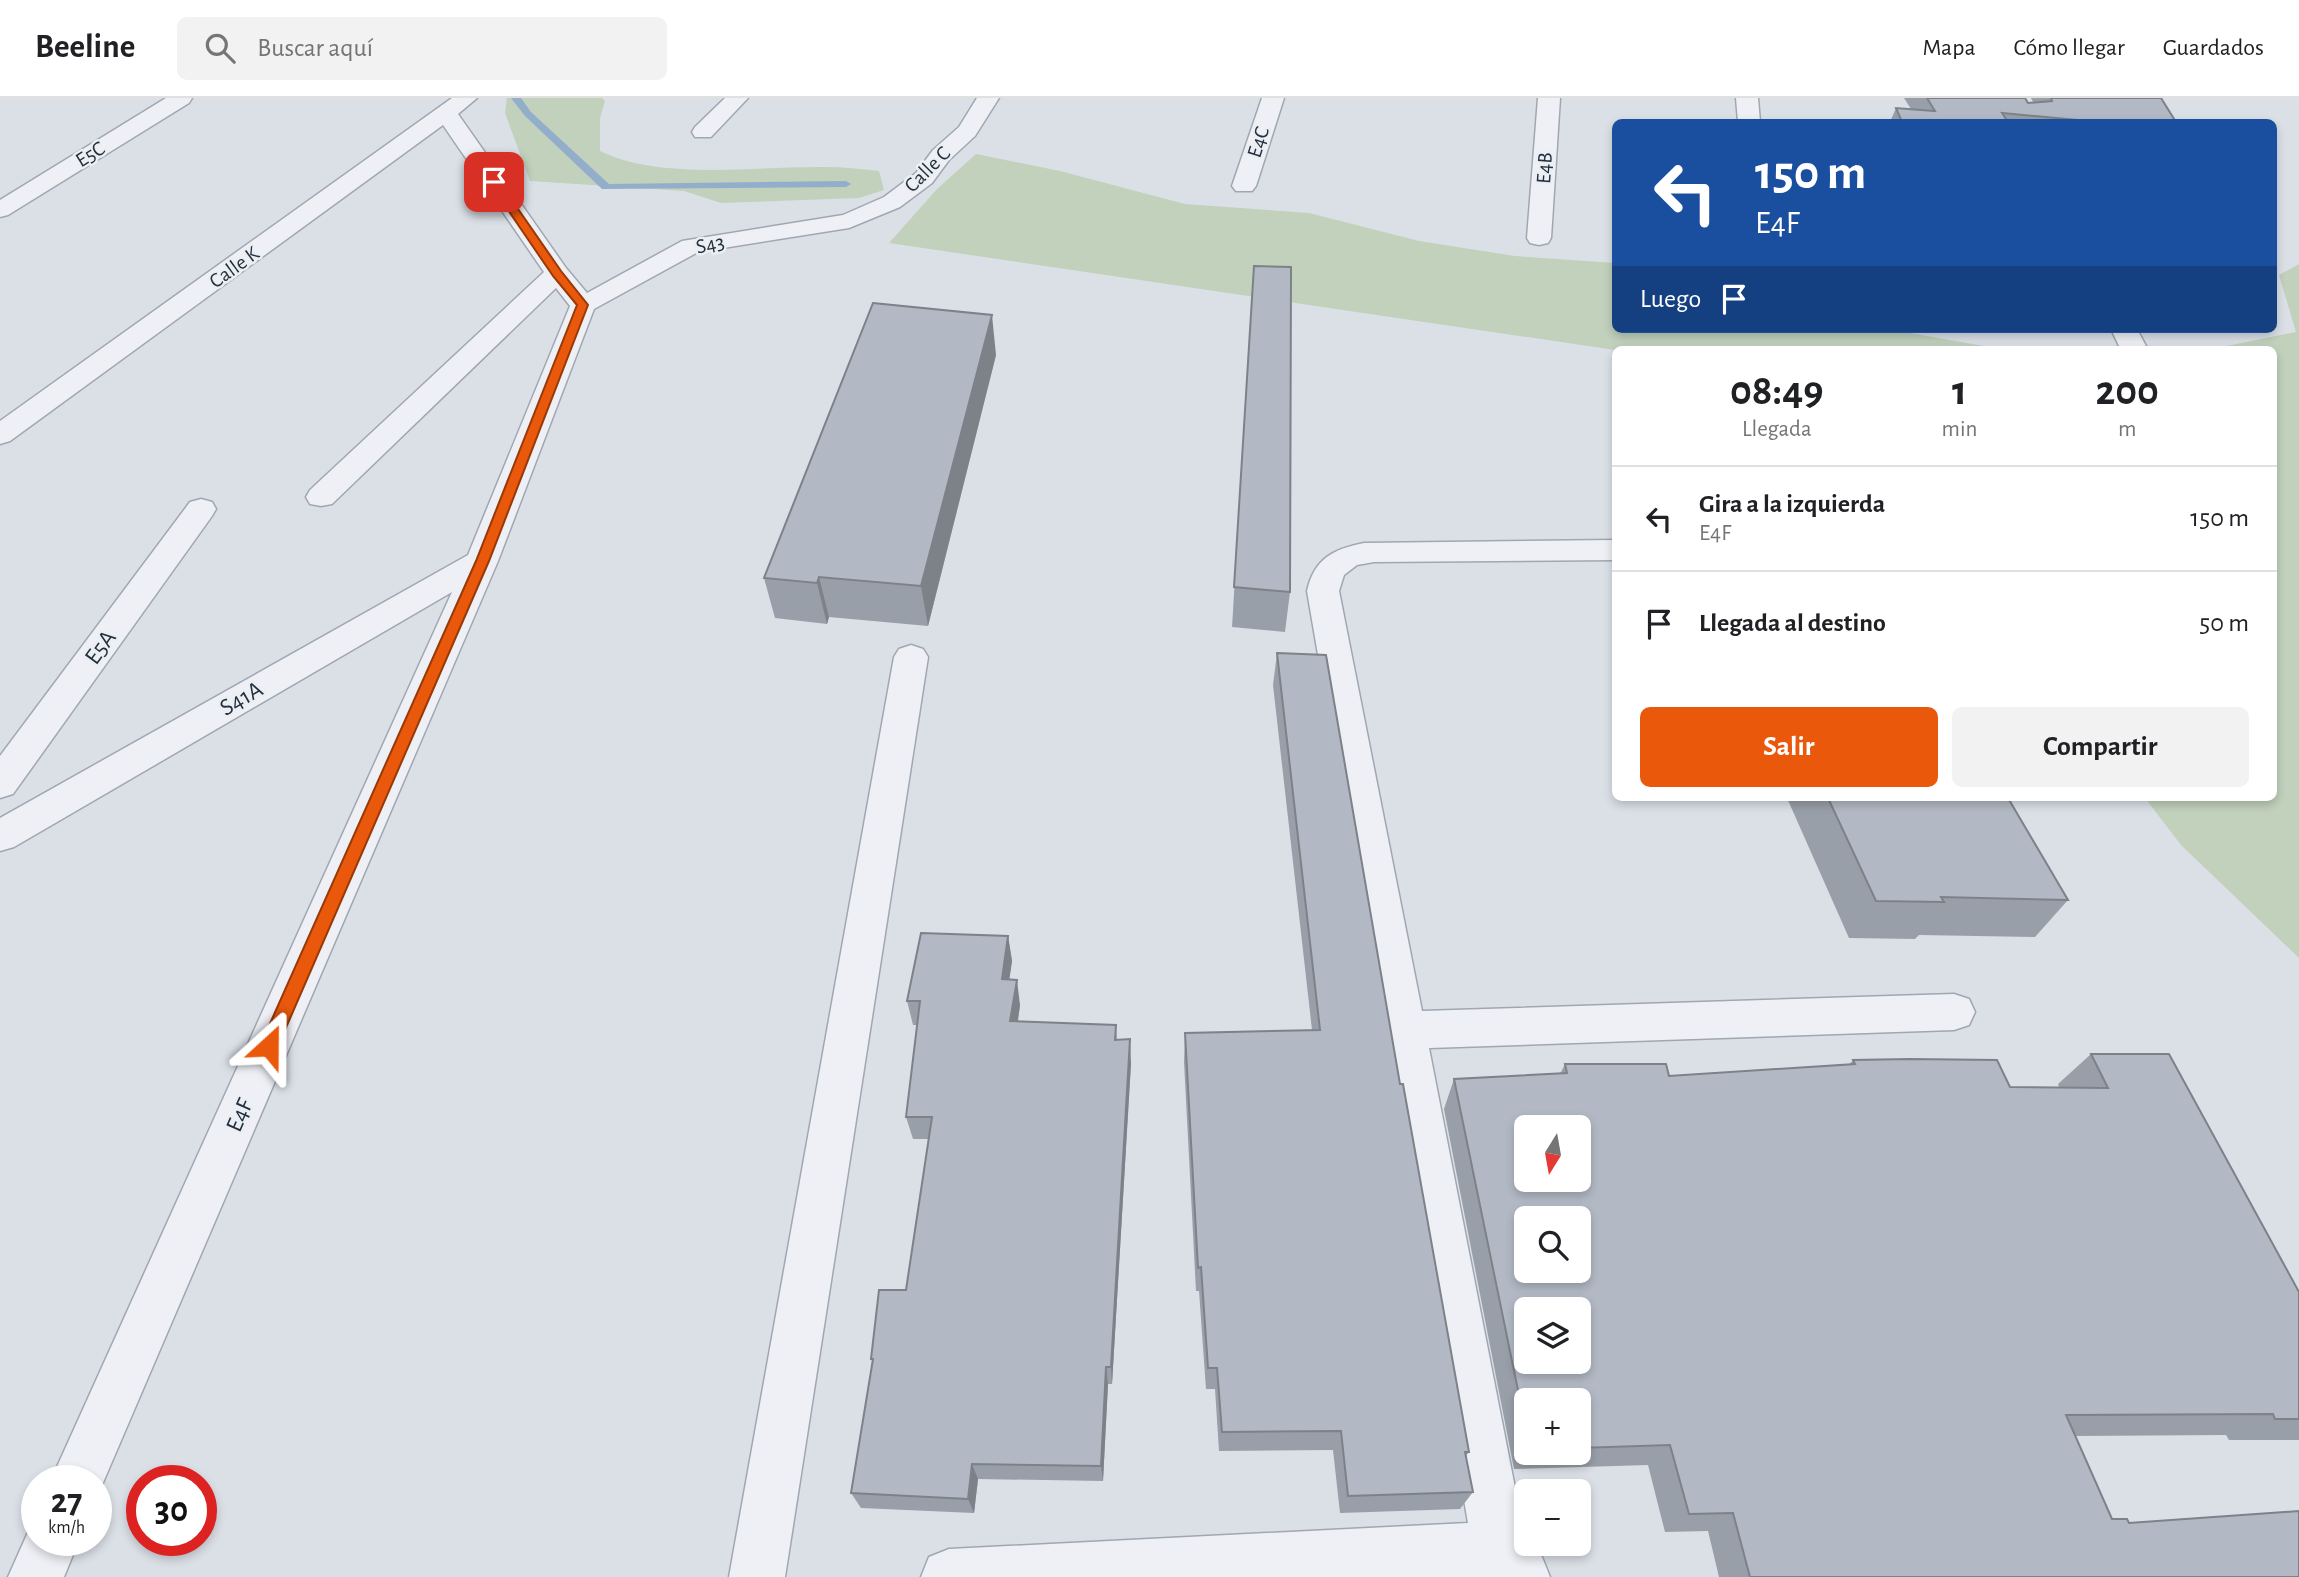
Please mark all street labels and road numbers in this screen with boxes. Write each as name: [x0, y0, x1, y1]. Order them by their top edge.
street label: E4C: [1244, 124, 1273, 160]
street label: E5C: [72, 138, 109, 171]
street label: Calle C: [900, 142, 954, 196]
street label: E4B: [1533, 152, 1556, 184]
street label: S43: [694, 231, 726, 258]
street label: Calle K: [206, 242, 263, 292]
street label: E5A: [81, 626, 121, 669]
street label: S41A: [216, 677, 267, 721]
street label: E4F: [222, 1095, 258, 1136]

